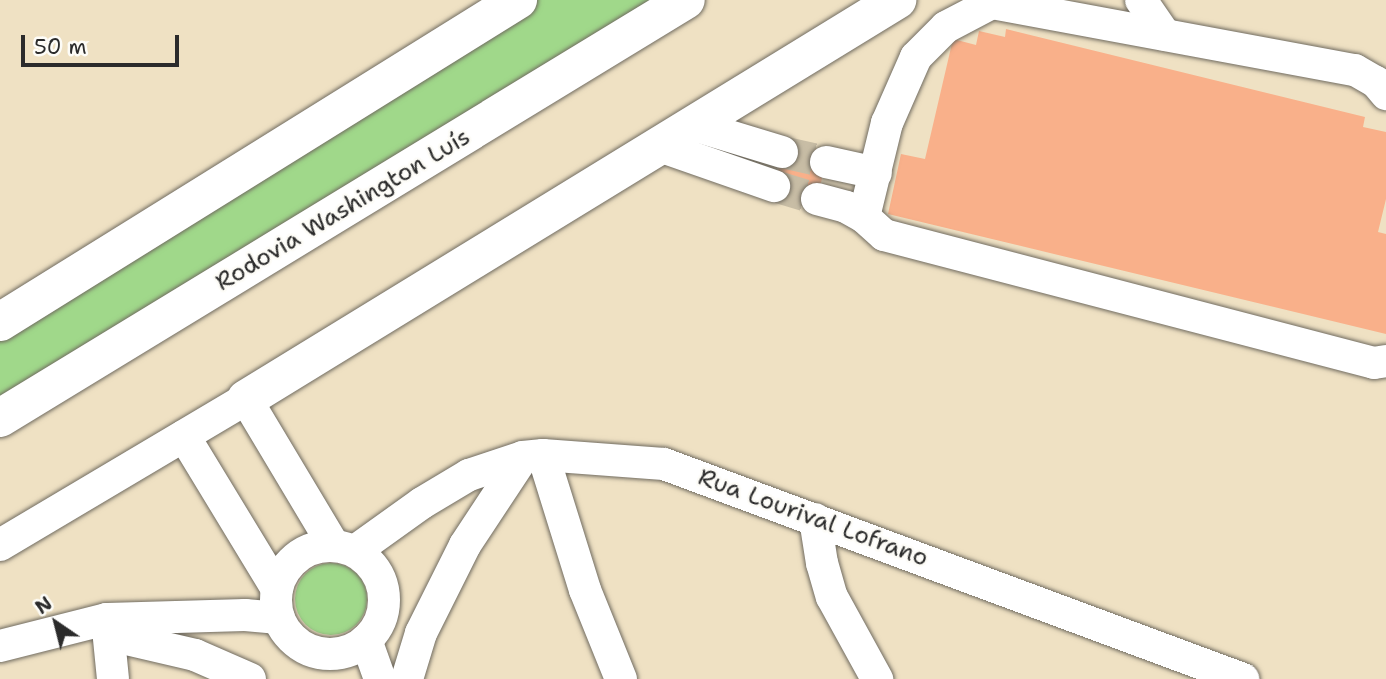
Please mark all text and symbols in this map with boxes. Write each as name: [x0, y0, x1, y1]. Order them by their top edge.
scale bar: [24, 21, 182, 65]
text: 50 m: [34, 33, 87, 61]
street label: Rodovia Washington Luís: [211, 123, 475, 297]
street label: Rua Lourival Lofrano: [694, 463, 932, 573]
north arrow: [21, 588, 91, 658]
text: N: [30, 591, 57, 620]

